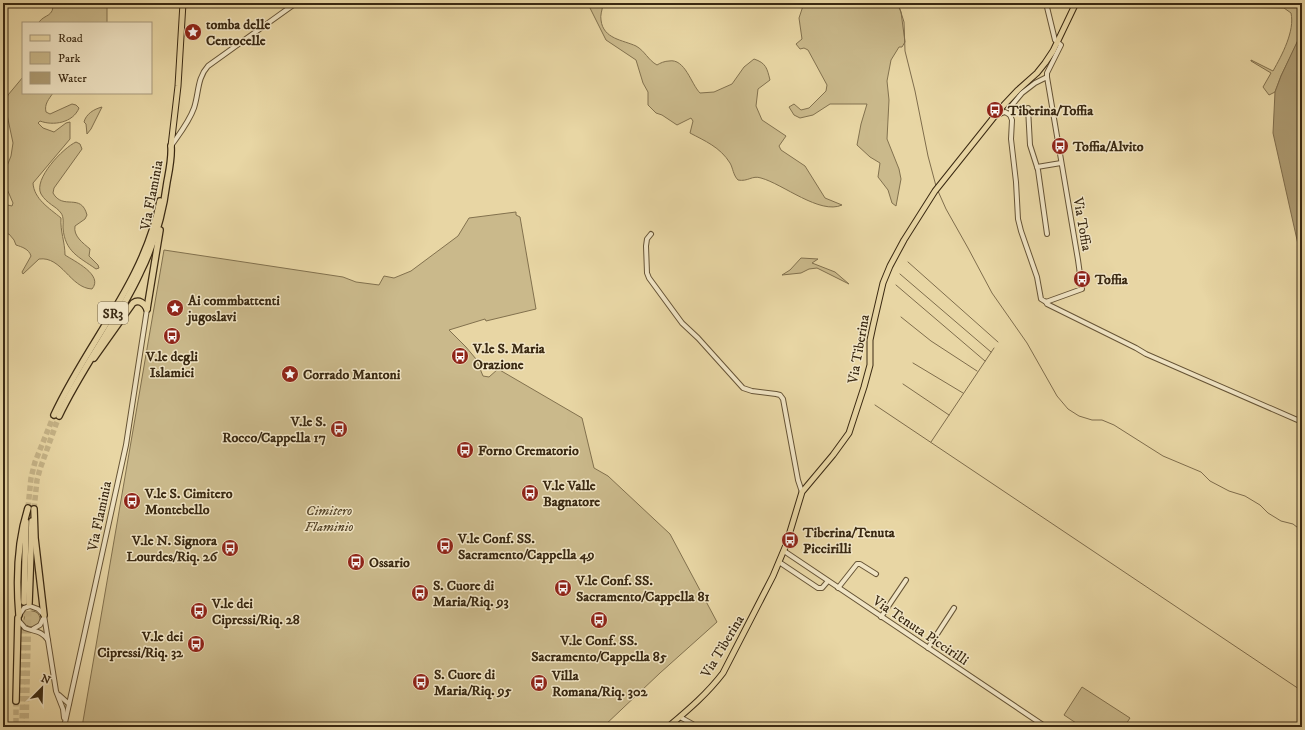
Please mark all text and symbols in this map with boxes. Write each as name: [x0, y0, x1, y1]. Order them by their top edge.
place label: tomba delle Centocelle: [206, 16, 270, 50]
legend: [22, 22, 152, 94]
place icon: tomba delle Centocelle: [183, 22, 203, 42]
text: Road: [58, 31, 83, 46]
text: Park: [58, 51, 80, 66]
text: Water: [57, 71, 87, 86]
bus stop icon: Tiberina/Toffia: [985, 100, 1005, 120]
place label: Tiberina/Toffia: [1007, 102, 1094, 120]
bus stop icon: Toffia/Alvito: [1050, 136, 1070, 156]
place label: Toffia/Alvito: [1072, 138, 1144, 156]
street label: Via Flaminia: [136, 159, 168, 233]
street label: Via Toffia: [1068, 195, 1096, 252]
bus stop icon: Toffia: [1072, 269, 1092, 289]
place label: Toffia: [1094, 271, 1129, 289]
place label: Ai commbattenti jugoslavi: [185, 292, 280, 326]
place icon: Ai commbattenti jugoslavi: [165, 298, 185, 318]
road number: SR3: [98, 302, 128, 324]
street label: Via Tiberina: [844, 313, 874, 386]
bus stop icon: V.le degli Islamici: [162, 326, 182, 346]
place label: V.le S. Maria Orazione: [472, 340, 546, 374]
bus stop icon: V.le S. Maria Orazione: [450, 346, 470, 366]
place label: V.le degli Islamici: [145, 348, 198, 382]
place icon: Corrado Mantoni: [280, 364, 300, 384]
place label: Corrado Mantoni: [303, 366, 401, 384]
place label: V.le S. Rocco/Cappella 17: [222, 413, 326, 447]
bus stop icon: V.le S. Rocco/Cappella 17: [329, 419, 349, 439]
bus stop icon: Forno Crematorio: [455, 440, 475, 460]
place label: Forno Crematorio: [478, 442, 579, 460]
place label: V.le Valle Bagnatore: [542, 477, 600, 511]
street label: Via Flaminia: [84, 480, 116, 554]
bus stop icon: V.le Valle Bagnatore: [520, 483, 540, 503]
place label: V.le S. Cimitero Montebello: [144, 485, 233, 519]
bus stop icon: V.le S. Cimitero Montebello: [122, 491, 142, 511]
park label: Cimitero Flaminio: [304, 502, 354, 536]
place label: Tiberina/Tenuta Piccirilli: [802, 524, 896, 558]
place label: V.le Conf. SS. Sacramento/Cappella 49: [457, 530, 595, 564]
bus stop icon: Tiberina/Tenuta Piccirilli: [780, 530, 800, 550]
place label: V.le N. Signora Lourdes/Riq. 26: [127, 532, 218, 566]
bus stop icon: V.le Conf. SS. Sacramento/Cappella 49: [435, 536, 455, 556]
bus stop icon: V.le N. Signora Lourdes/Riq. 26: [220, 538, 240, 558]
bus stop icon: Ossario: [346, 552, 366, 572]
place label: Ossario: [369, 554, 410, 572]
place label: V.le Conf. SS. Sacramento/Cappella 81: [575, 572, 710, 606]
place label: S. Cuore di Maria/Riq. 93: [433, 577, 509, 611]
bus stop icon: V.le Conf. SS. Sacramento/Cappella 81: [553, 578, 573, 598]
bus stop icon: S. Cuore di Maria/Riq. 93: [410, 583, 430, 603]
street label: Via Tenuta Piccirilli: [868, 591, 972, 670]
place label: V.le dei Cipressi/Riq. 28: [211, 595, 300, 629]
bus stop icon: V.le dei Cipressi/Riq. 28: [189, 601, 209, 621]
bus stop icon: V.le Conf. SS. Sacramento/Cappella 85: [589, 610, 609, 630]
street label: Via Tiberina: [697, 612, 749, 682]
place label: V.le dei Cipressi/Riq. 32: [97, 628, 184, 662]
place label: V.le Conf. SS. Sacramento/Cappella 85: [531, 632, 667, 666]
bus stop icon: V.le dei Cipressi/Riq. 32: [186, 634, 206, 654]
place label: S. Cuore di Maria/Riq. 95: [434, 666, 511, 700]
place label: Villa Romana/Riq. 302: [551, 667, 649, 701]
north arrow: [22, 668, 62, 708]
text: N: [39, 672, 52, 688]
bus stop icon: S. Cuore di Maria/Riq. 95: [411, 672, 431, 692]
bus stop icon: Villa Romana/Riq. 302: [529, 673, 549, 693]

